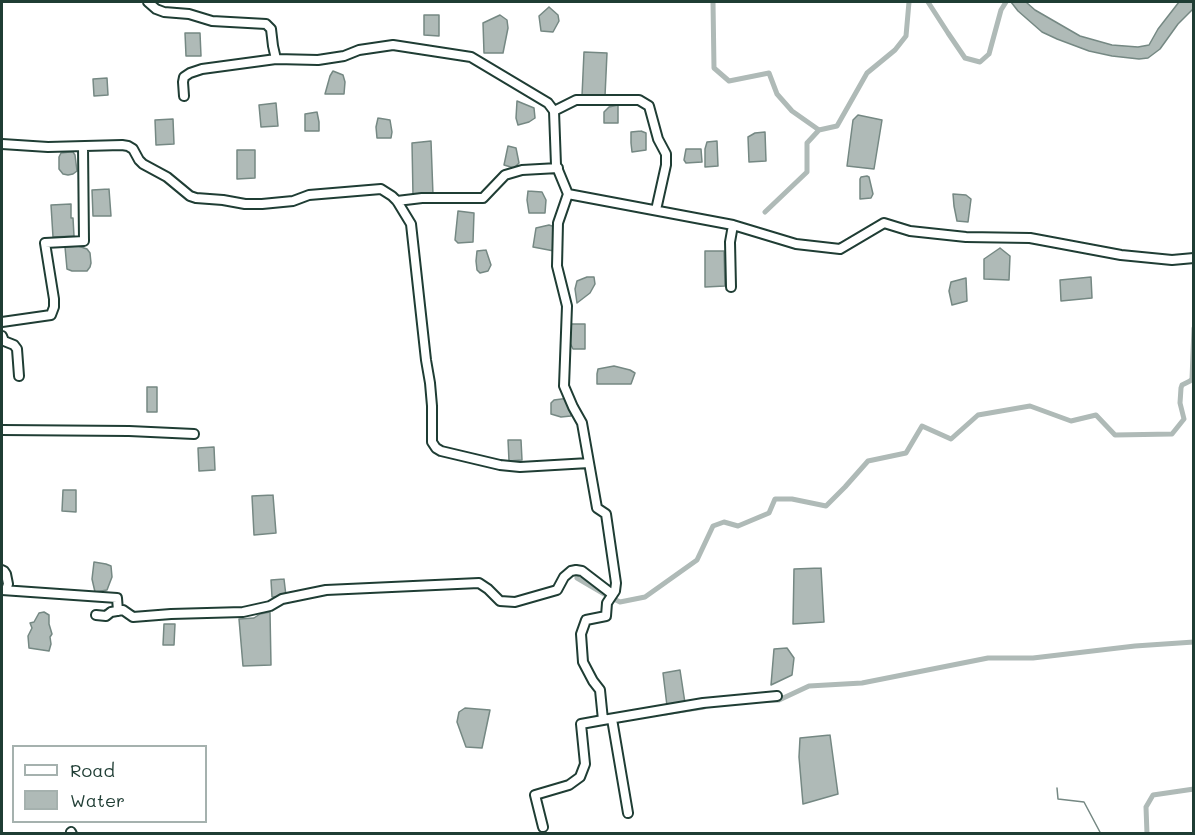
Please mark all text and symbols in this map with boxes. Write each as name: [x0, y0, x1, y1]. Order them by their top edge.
legend: [12, 745, 207, 823]
text: Road: [70, 758, 115, 782]
text: Water: [70, 788, 125, 812]

